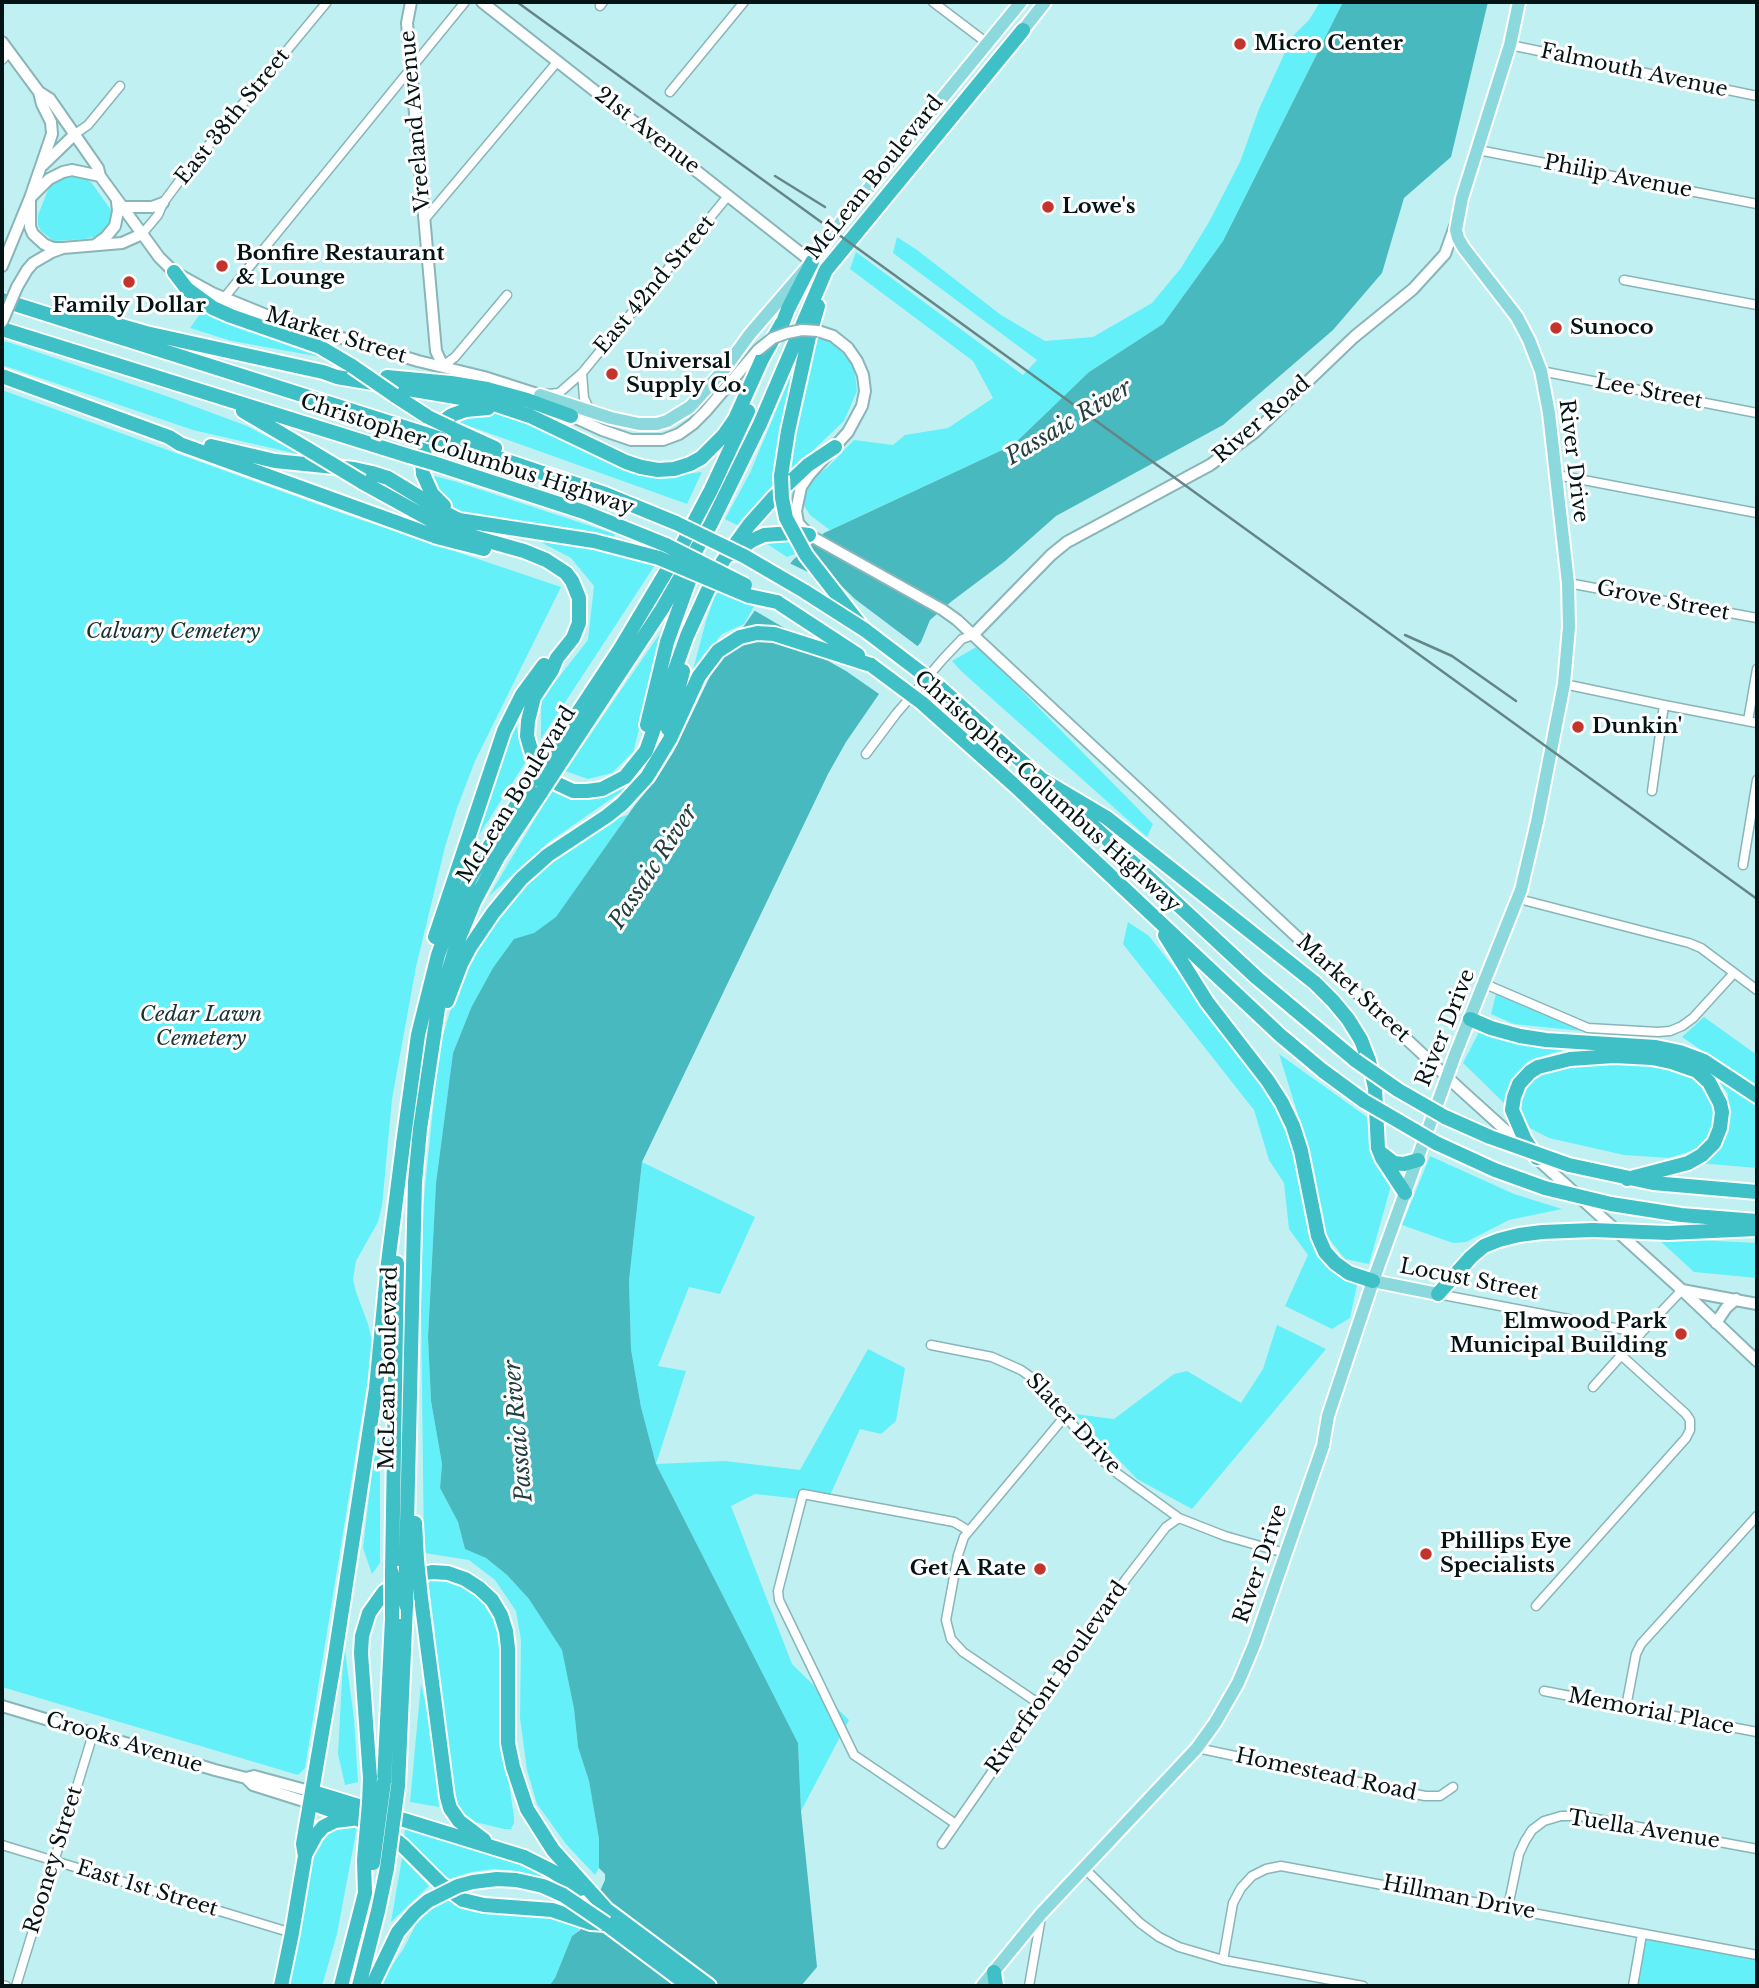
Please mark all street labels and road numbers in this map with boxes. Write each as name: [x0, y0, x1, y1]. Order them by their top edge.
street label: Vreeland Avenue: [396, 29, 436, 213]
street label: Falmouth Avenue: [1538, 39, 1730, 103]
street label: East 38th Street: [170, 44, 296, 190]
street label: 21st Avenue: [590, 82, 704, 180]
street label: McLean Boulevard: [801, 91, 949, 265]
street label: Philip Avenue: [1542, 150, 1694, 204]
street label: East 42nd Street: [590, 210, 720, 360]
street label: Market Street: [263, 303, 409, 369]
street label: Lee Street: [1593, 369, 1705, 415]
street label: River Road: [1208, 371, 1316, 469]
street label: Christopher Columbus Highway: [297, 389, 637, 521]
street label: River Drive: [1553, 398, 1593, 524]
street label: Grove Street: [1594, 576, 1732, 626]
street label: Christopher Columbus Highway: [909, 666, 1185, 918]
street label: McLean Boulevard: [452, 702, 582, 888]
street label: Market Street: [1291, 930, 1415, 1048]
street label: River Drive: [1411, 966, 1481, 1090]
street label: Locust Street: [1397, 1254, 1541, 1306]
street label: McLean Boulevard: [375, 1266, 403, 1470]
street label: Slater Drive: [1020, 1369, 1126, 1479]
street label: River Drive: [1229, 1501, 1293, 1627]
street label: Riverfront Boulevard: [981, 1577, 1133, 1779]
street label: Memorial Place: [1566, 1684, 1736, 1740]
street label: Crooks Avenue: [43, 1707, 205, 1779]
street label: Homestead Road: [1233, 1744, 1419, 1806]
street label: Rooney Street: [20, 1783, 88, 1937]
street label: Tuella Avenue: [1566, 1806, 1722, 1854]
street label: East 1st Street: [73, 1856, 221, 1922]
street label: Hillman Drive: [1381, 1871, 1537, 1925]

